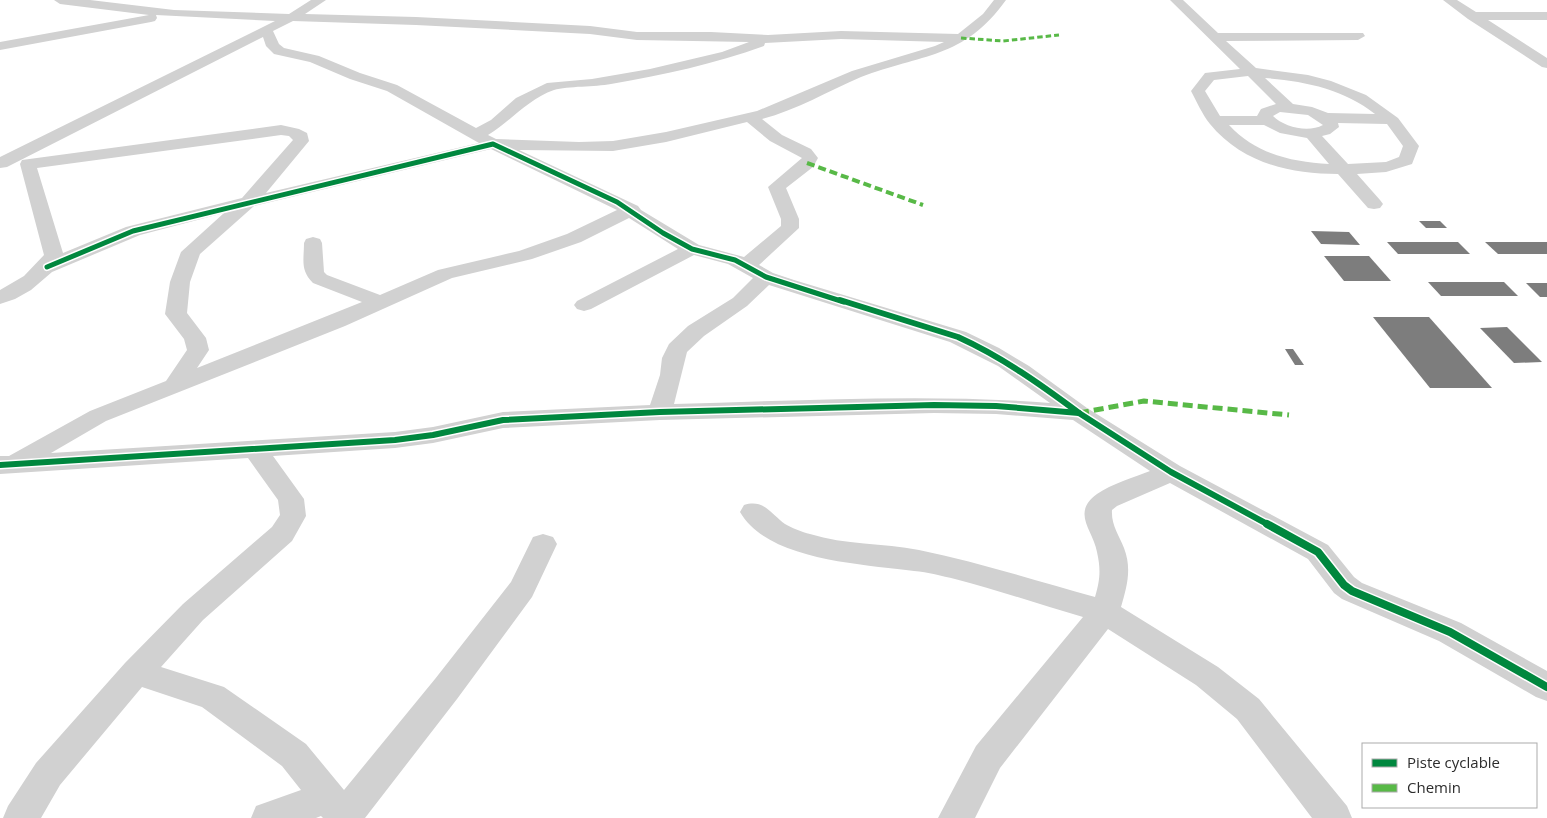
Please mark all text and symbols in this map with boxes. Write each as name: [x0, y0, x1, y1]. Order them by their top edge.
legend: [1362, 743, 1537, 808]
text: Piste cyclable: [1407, 752, 1500, 772]
text: Chemin: [1407, 777, 1461, 797]

